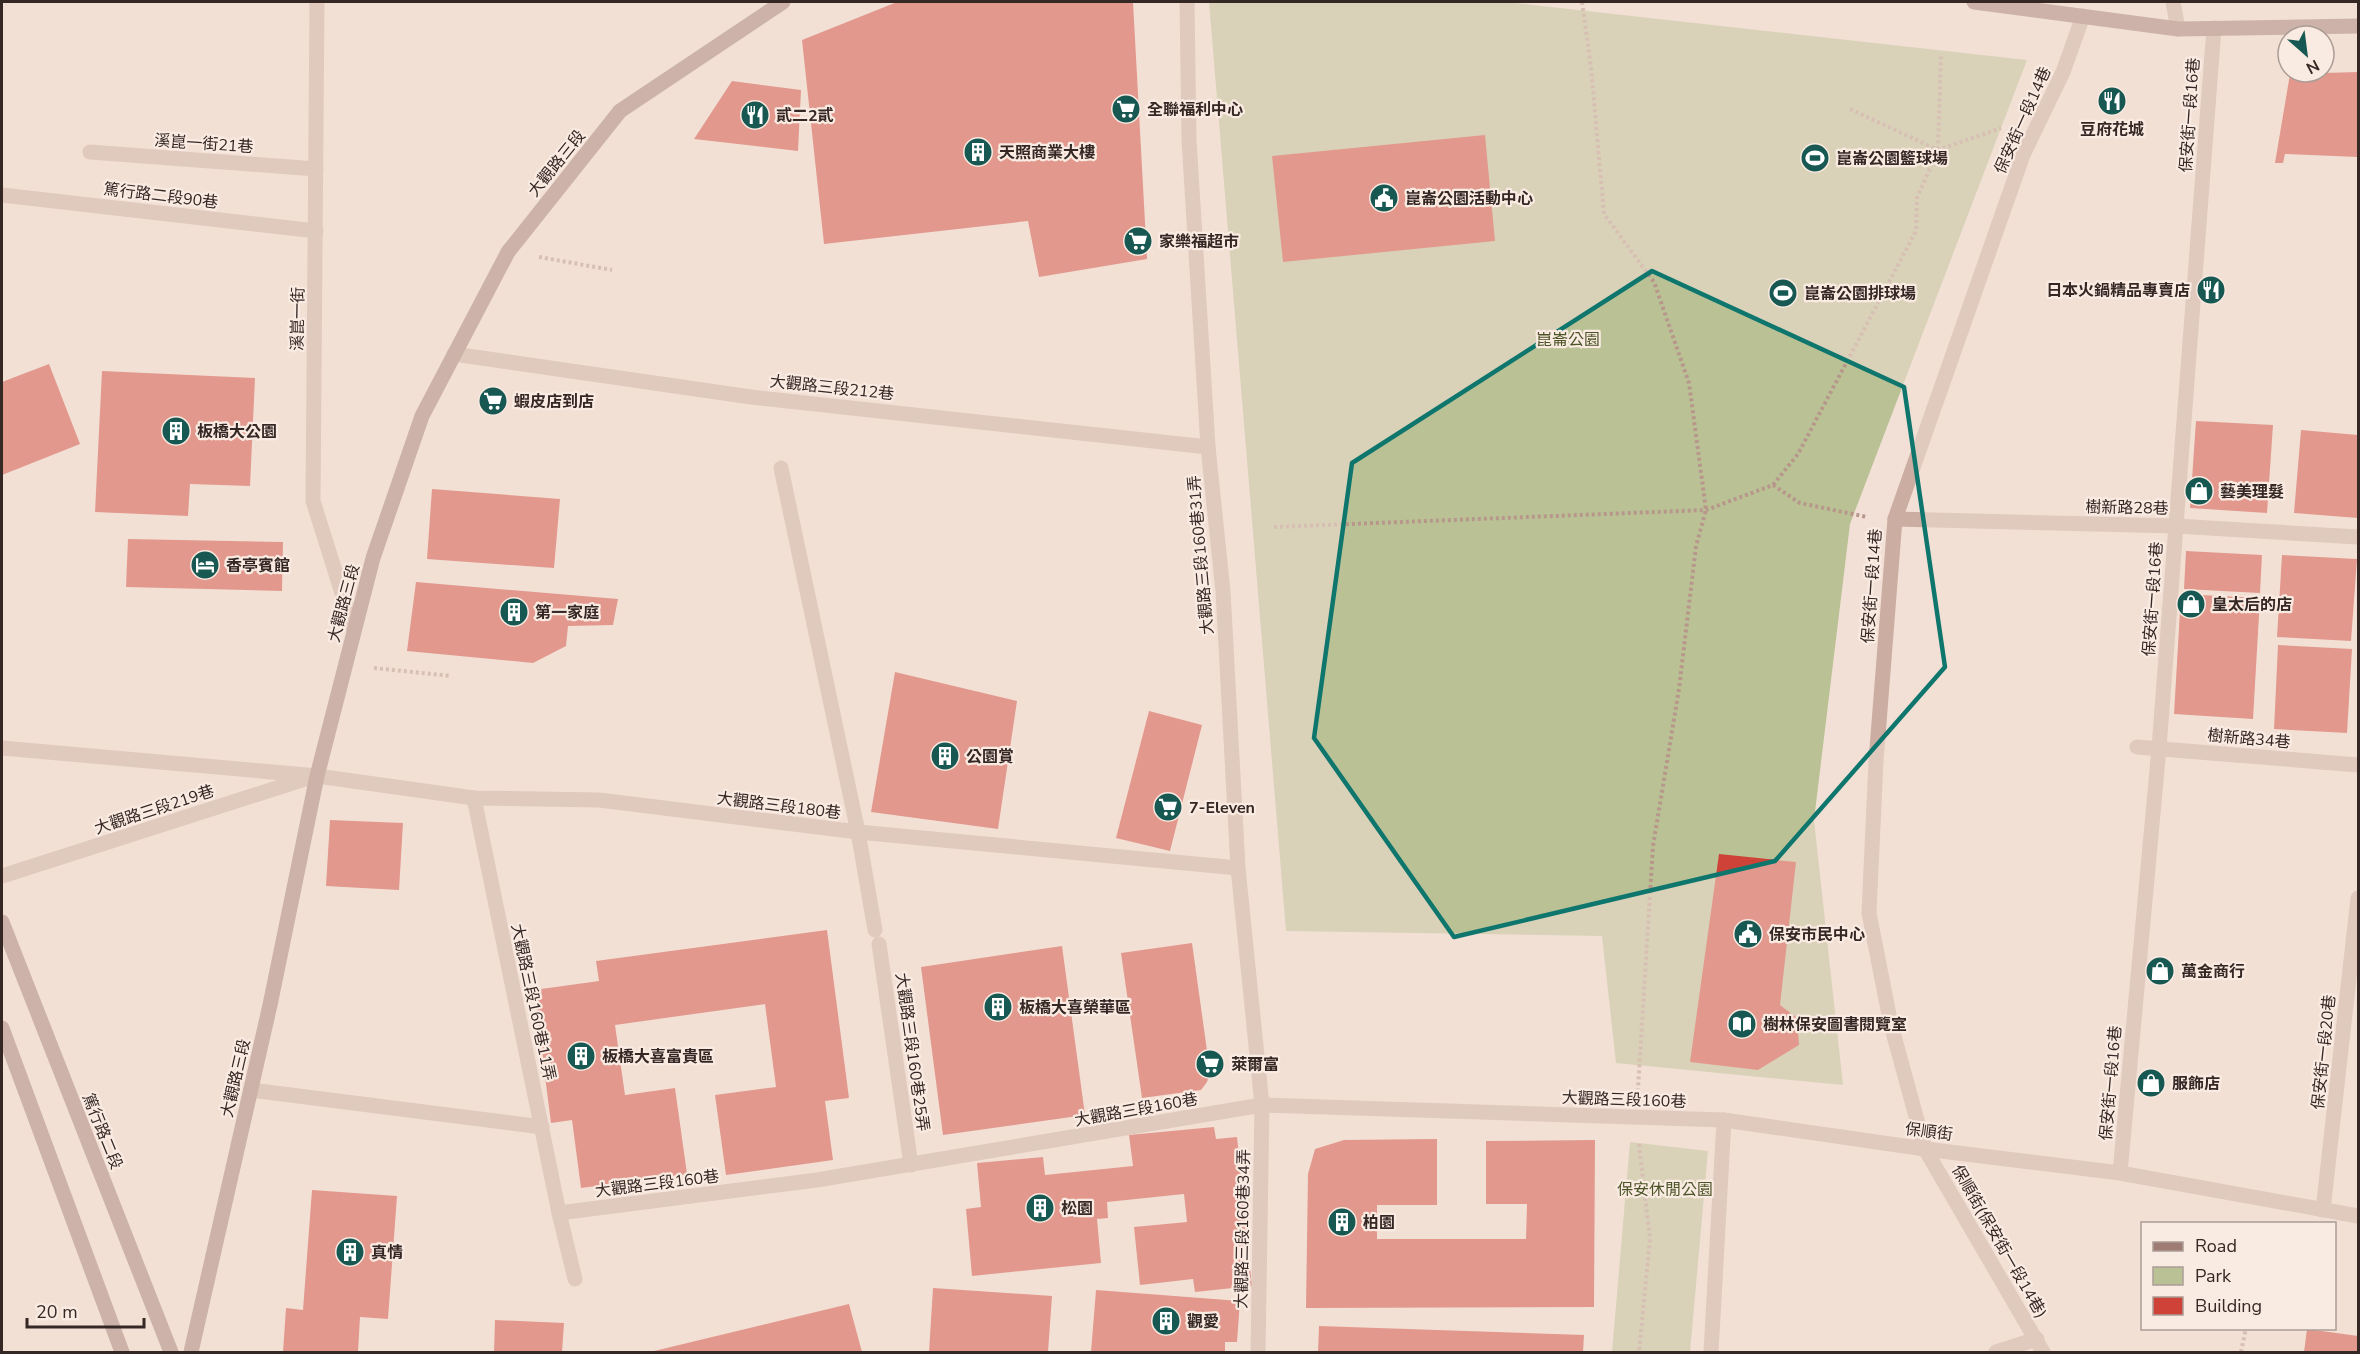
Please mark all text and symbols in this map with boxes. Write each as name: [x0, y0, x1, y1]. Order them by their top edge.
north arrow: [2276, 24, 2336, 84]
text: N: [2302, 54, 2323, 79]
street label: 保安街一段16巷: [2175, 57, 2205, 173]
street label: 保安街一段14巷: [1989, 63, 2056, 178]
restaurant icon: 豆府花城: [2096, 85, 2128, 117]
supermarket icon: 全聯福利中心: [1110, 93, 1142, 125]
restaurant icon: 貳二2貳: [739, 99, 771, 131]
place label: 全聯福利中心: [1147, 99, 1243, 121]
place label: 貳二2貳: [776, 105, 834, 127]
place label: 豆府花城: [2080, 119, 2144, 141]
street label: 大觀路三段: [523, 126, 591, 202]
street label: 溪崑一街21巷: [154, 130, 254, 158]
building icon: 天照商業大樓: [962, 136, 994, 168]
place label: 天照商業大樓: [999, 142, 1095, 164]
sports icon: 崑崙公園籃球場: [1799, 142, 1831, 174]
place label: 崑崙公園籃球場: [1836, 148, 1948, 170]
street label: 篤行路二段90巷: [102, 178, 219, 214]
public building icon: 崑崙公園活動中心: [1368, 182, 1400, 214]
place label: 崑崙公園活動中心: [1405, 188, 1533, 210]
supermarket icon: 家樂福超市: [1122, 225, 1154, 257]
place label: 家樂福超市: [1159, 231, 1239, 253]
restaurant icon: 日本火鍋精品專賣店: [2195, 274, 2227, 306]
sports icon: 崑崙公園排球場: [1767, 277, 1799, 309]
place label: 日本火鍋精品專賣店: [2046, 280, 2190, 302]
place label: 崑崙公園排球場: [1804, 283, 1916, 305]
street label: 溪崑一街: [286, 287, 310, 351]
park label: 崑崙公園: [1536, 329, 1600, 351]
street label: 大觀路三段212巷: [769, 371, 895, 405]
supermarket icon: 蝦皮店到店: [477, 385, 509, 417]
place label: 蝦皮店到店: [514, 391, 594, 413]
building icon: 板橋大公園: [160, 415, 192, 447]
place label: 板橋大公園: [197, 421, 277, 443]
street label: 大觀路三段160巷31弄: [1183, 474, 1219, 636]
shop icon: 藝美理髮: [2183, 475, 2215, 507]
place label: 藝美理髮: [2220, 481, 2284, 503]
street label: 樹新路28巷: [2085, 496, 2169, 520]
street label: 保安街一段14巷: [1857, 528, 1887, 644]
street label: 保安街一段16巷: [2138, 541, 2168, 657]
hotel icon: 香亭賓館: [189, 549, 221, 581]
place label: 香亭賓館: [226, 555, 290, 577]
street label: 大觀路三段: [323, 562, 365, 645]
shop icon: 皇太后的店: [2175, 588, 2207, 620]
place label: 皇太后的店: [2212, 594, 2292, 616]
building icon: 第一家庭: [498, 596, 530, 628]
place label: 第一家庭: [535, 602, 599, 624]
street label: 樹新路34巷: [2207, 724, 2291, 754]
building icon: 公園賞: [929, 740, 961, 772]
place label: 公園賞: [966, 746, 1014, 768]
street label: 大觀路三段219巷: [92, 780, 217, 840]
street label: 大觀路三段180巷: [716, 787, 842, 825]
supermarket icon: 7-Eleven: [1152, 791, 1184, 823]
place label: 7-Eleven: [1189, 797, 1255, 819]
public building icon: 保安市民中心: [1732, 918, 1764, 950]
street label: 大觀路三段160巷11弄: [506, 922, 560, 1083]
place label: 保安市民中心: [1769, 924, 1865, 946]
shop icon: 萬金商行: [2144, 955, 2176, 987]
place label: 萬金商行: [2181, 961, 2245, 983]
street label: 大觀路三段160巷25弄: [890, 971, 934, 1133]
building icon: 板橋大喜榮華區: [982, 991, 1014, 1023]
street label: 保安街一段20巷: [2307, 994, 2341, 1111]
place label: 板橋大喜榮華區: [1019, 997, 1131, 1019]
library icon: 樹林保安圖書閱覽室: [1726, 1008, 1758, 1040]
place label: 樹林保安圖書閱覽室: [1763, 1014, 1907, 1036]
street label: 保安街一段16巷: [2095, 1025, 2127, 1141]
street label: 大觀路三段: [216, 1037, 256, 1120]
building icon: 板橋大喜富貴區: [565, 1040, 597, 1072]
place label: 板橋大喜富貴區: [602, 1046, 714, 1068]
supermarket icon: 萊爾富: [1194, 1048, 1226, 1080]
place label: 萊爾富: [1231, 1054, 1279, 1076]
shop icon: 服飾店: [2135, 1067, 2167, 1099]
place label: 服飾店: [2172, 1073, 2220, 1095]
street label: 大觀路三段160巷: [1561, 1087, 1687, 1113]
street label: 大觀路三段160巷: [1073, 1088, 1200, 1132]
street label: 篤行路二段: [77, 1090, 127, 1173]
street label: 保順街: [1904, 1118, 1954, 1146]
street label: 大觀路三段160巷34弄: [1231, 1149, 1255, 1309]
street label: 保順街(保安街一段14巷): [1946, 1161, 2052, 1322]
street label: 大觀路三段160巷: [594, 1165, 720, 1203]
park label: 保安休閒公園: [1617, 1179, 1713, 1201]
building icon: 松園: [1024, 1192, 1056, 1224]
place label: 松園: [1061, 1198, 1093, 1220]
building icon: 柏園: [1326, 1206, 1358, 1238]
place label: 柏園: [1363, 1212, 1395, 1234]
legend: [2141, 1222, 2336, 1330]
text: Road: [2195, 1234, 2237, 1258]
building icon: 真情: [334, 1236, 366, 1268]
place label: 真情: [371, 1242, 403, 1264]
text: Park: [2195, 1264, 2232, 1288]
scale bar: [27, 1291, 144, 1329]
text: Building: [2195, 1294, 2262, 1318]
text: 20 m: [36, 1300, 78, 1324]
building icon: 觀愛: [1150, 1305, 1182, 1337]
place label: 觀愛: [1187, 1311, 1219, 1333]

